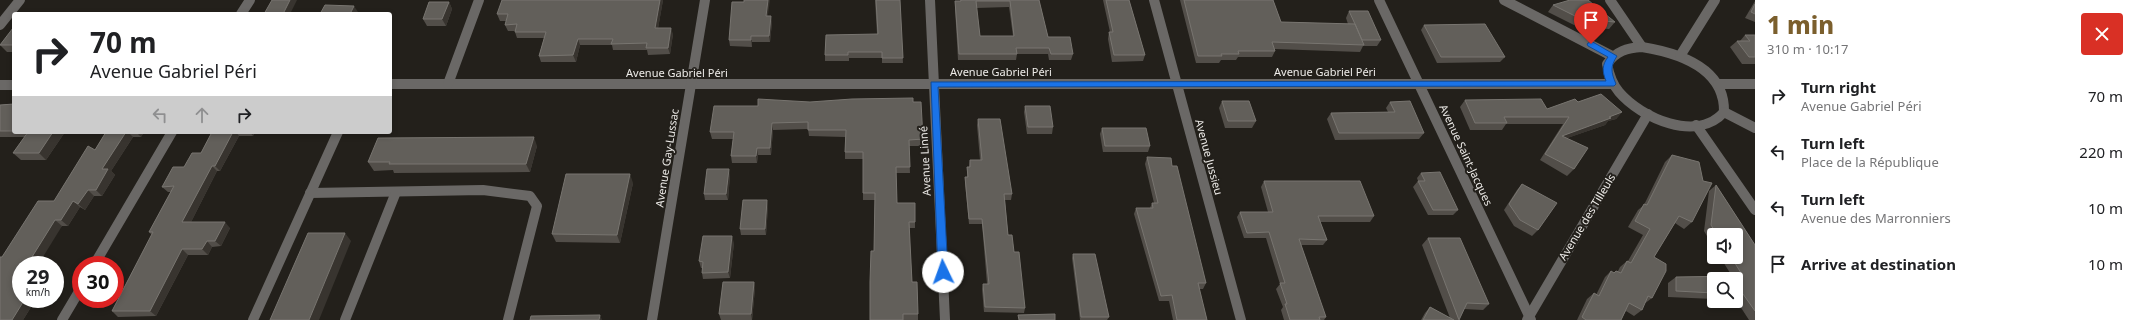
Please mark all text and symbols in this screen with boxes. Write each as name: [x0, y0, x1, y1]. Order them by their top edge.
pin: [1574, 3, 1608, 44]
text: 1 min: [1767, 8, 1834, 41]
icon: arrive: [1580, 9, 1602, 31]
button: close: [2081, 13, 2123, 55]
text: 70 m: [90, 23, 157, 61]
icon: right: [24, 28, 76, 80]
text: 310 m · 10:17: [1767, 40, 1848, 58]
text: Avenue Gabriel Péri: [90, 59, 257, 83]
street label: Avenue Gabriel Péri: [950, 64, 1052, 79]
street label: Avenue Gabriel Péri: [1274, 64, 1376, 79]
street label: Avenue Gabriel Péri: [626, 65, 728, 80]
text: Turn right: [1801, 77, 1876, 97]
icon: right: [1767, 85, 1789, 107]
text: 70 m: [2088, 86, 2123, 106]
text: Avenue Gabriel Péri: [1801, 97, 1921, 115]
street label: Avenue Saint-Jacques: [1436, 102, 1497, 208]
icon: left: [149, 104, 171, 126]
icon: ahead: [191, 104, 213, 126]
icon: right: [233, 104, 255, 126]
street label: Avenue Gay-Lussac: [651, 108, 682, 208]
street label: Avenue Jussieu: [1192, 117, 1227, 196]
street label: Avenue Linné: [915, 126, 934, 196]
text: Turn left: [1801, 133, 1865, 153]
icon: left: [1767, 141, 1789, 163]
text: 220 m: [2079, 142, 2123, 162]
text: Place de la République: [1801, 153, 1939, 171]
street label: Avenue des Tilleuls: [1555, 171, 1618, 263]
text: Turn left: [1801, 189, 1865, 209]
icon: left: [1767, 197, 1789, 219]
text: 10 m: [2088, 198, 2123, 218]
text: Avenue des Marronniers: [1801, 209, 1951, 227]
map controls: [1707, 228, 1743, 308]
button: sound: [1707, 228, 1743, 264]
position arrow: [922, 251, 964, 293]
icon: arrive: [1767, 253, 1789, 275]
text: Arrive at destination: [1801, 254, 1956, 274]
text: 10 m: [2088, 254, 2123, 274]
speed limit sign: 30: [72, 256, 124, 308]
text: 29: [27, 263, 49, 290]
button: search: [1707, 272, 1743, 308]
text: km/h: [26, 285, 50, 299]

